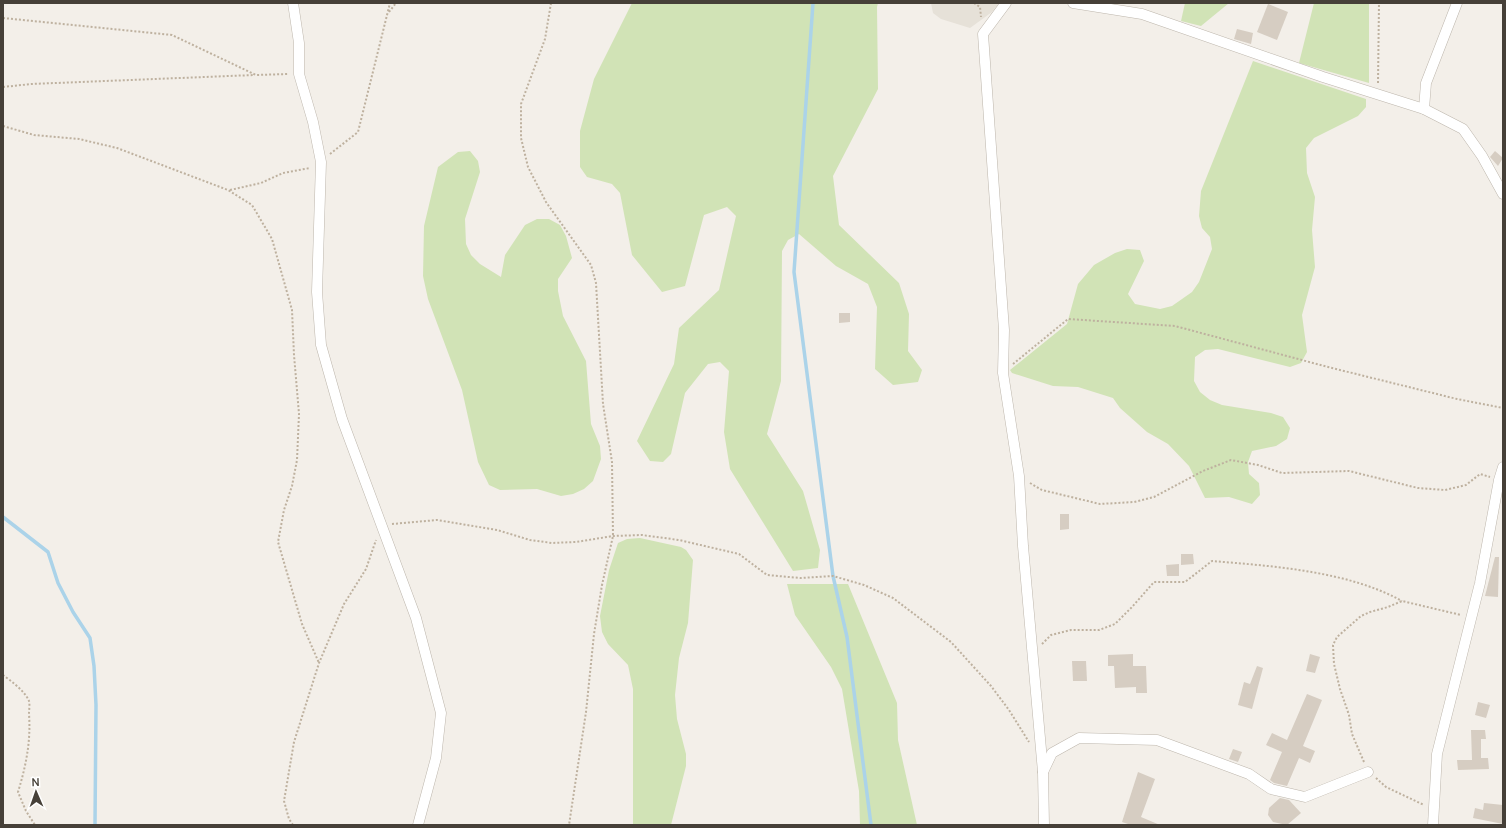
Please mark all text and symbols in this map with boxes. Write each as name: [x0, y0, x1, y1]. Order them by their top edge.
north arrow: [16, 772, 56, 812]
text: N: [31, 774, 40, 789]

